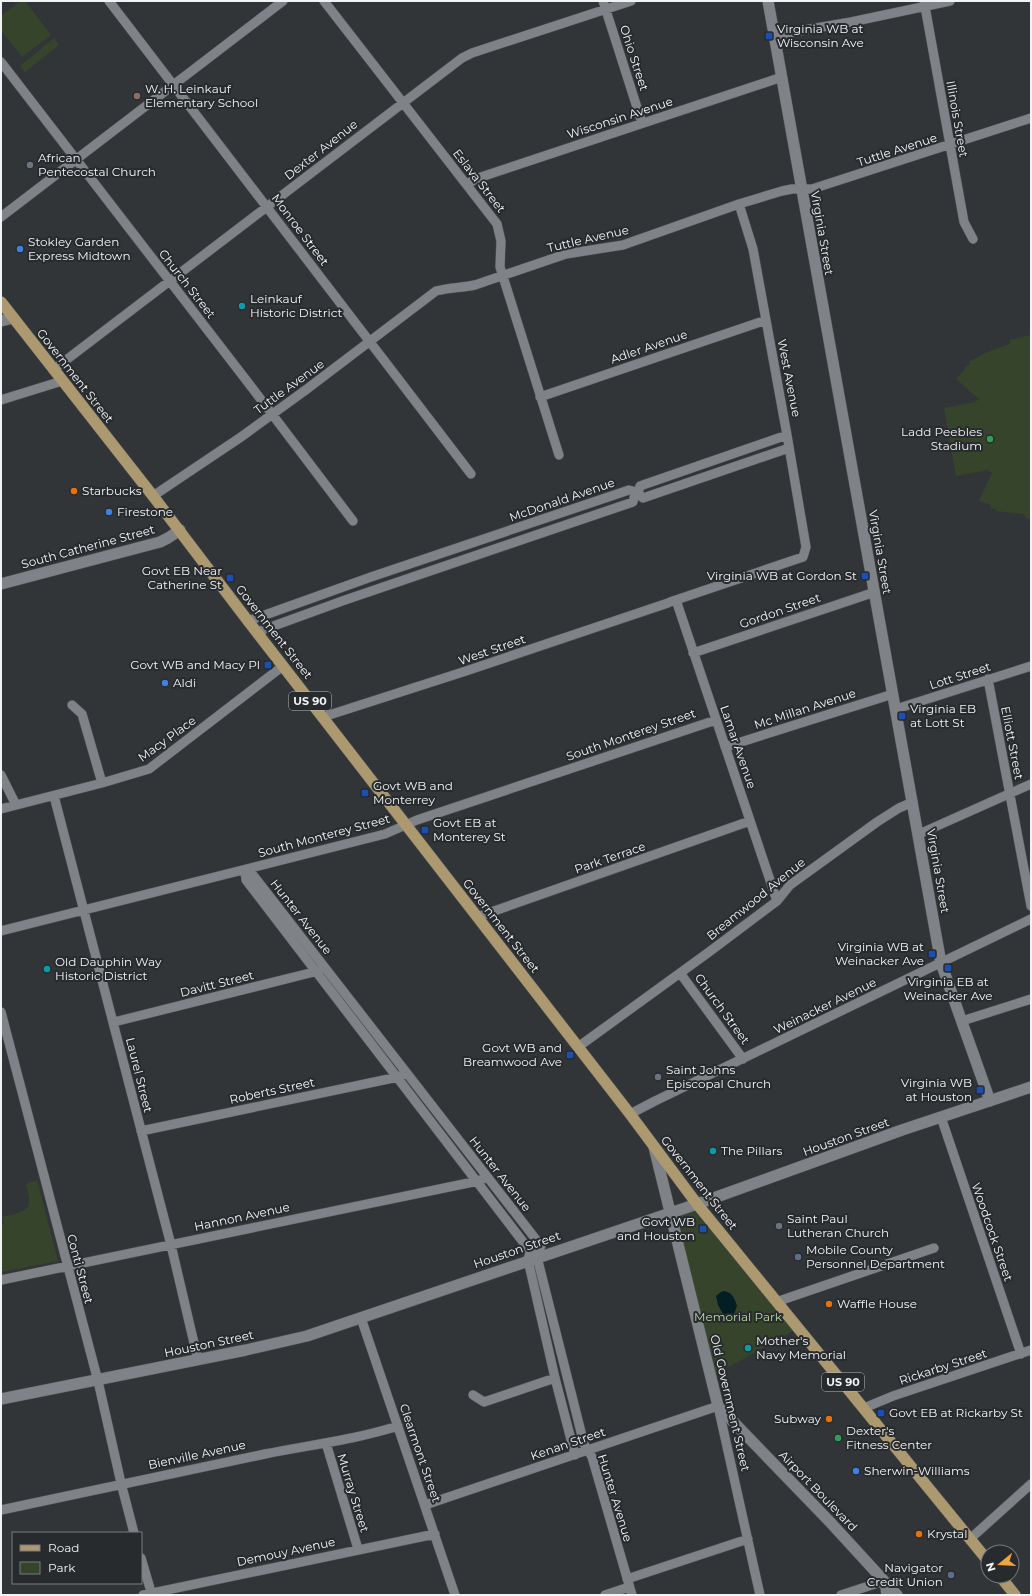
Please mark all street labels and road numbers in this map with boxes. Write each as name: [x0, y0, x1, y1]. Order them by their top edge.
street label: Ohio Street: [617, 23, 652, 93]
street label: Illinois Street: [943, 79, 972, 158]
street label: Wisconsin Avenue: [565, 93, 675, 142]
street label: Dexter Avenue: [281, 116, 360, 183]
street label: Tuttle Avenue: [855, 130, 939, 170]
street label: Eslava Street: [450, 146, 509, 216]
street label: Virginia Street: [808, 190, 837, 276]
street label: Monroe Street: [269, 191, 332, 269]
street label: Tuttle Avenue: [546, 222, 630, 255]
street label: Church Street: [156, 246, 219, 321]
street label: Government Street: [34, 326, 117, 426]
street label: Adler Avenue: [608, 326, 689, 367]
street label: West Avenue: [775, 338, 804, 418]
street label: Tuttle Avenue: [251, 356, 327, 417]
street label: McDonald Avenue: [507, 474, 617, 525]
street label: Virginia Street: [866, 509, 895, 595]
street label: South Catherine Street: [19, 521, 156, 572]
street label: Government Street: [233, 582, 316, 682]
street label: Gordon Street: [737, 590, 822, 631]
street label: West Street: [456, 631, 528, 668]
street label: Lott Street: [927, 659, 992, 692]
street label: Mc Millan Avenue: [752, 685, 858, 732]
road number: US 90: [289, 692, 331, 710]
street label: Lamar Avenue: [717, 703, 760, 791]
street label: South Monterey Street: [564, 705, 698, 764]
street label: Elliott Street: [998, 705, 1027, 781]
street label: Macy Place: [135, 713, 199, 765]
street label: South Monterey Street: [256, 811, 392, 860]
street label: Virginia Street: [924, 828, 953, 914]
street label: Park Terrace: [572, 838, 647, 877]
street label: Breamwood Avenue: [703, 854, 808, 943]
street label: Hunter Avenue: [267, 876, 335, 957]
street label: Government Street: [460, 876, 543, 976]
street label: Davitt Street: [178, 967, 255, 1000]
street label: Church Street: [692, 971, 753, 1047]
street label: Weinacker Avenue: [771, 974, 879, 1037]
street label: Laurel Street: [123, 1036, 156, 1114]
street label: Roberts Street: [228, 1074, 316, 1107]
street label: Houston Street: [801, 1114, 891, 1159]
street label: Hunter Avenue: [466, 1133, 534, 1214]
street label: Government Street: [658, 1133, 741, 1233]
street label: Woodcock Street: [969, 1181, 1016, 1283]
street label: Hannon Avenue: [193, 1199, 291, 1234]
street label: Houston Street: [471, 1228, 562, 1271]
street label: Conti Street: [64, 1232, 97, 1305]
street label: Houston Street: [163, 1327, 255, 1360]
street label: Old Government Street: [707, 1333, 754, 1473]
street label: Rickarby Street: [897, 1345, 989, 1388]
road number: US 90: [822, 1373, 864, 1391]
street label: Clearmont Street: [397, 1402, 444, 1504]
street label: Kenan Street: [528, 1424, 607, 1463]
street label: Bienville Avenue: [147, 1437, 247, 1472]
street label: Airport Boulevard: [776, 1447, 861, 1534]
street label: Murray Street: [334, 1452, 373, 1534]
street label: Hunter Avenue: [595, 1452, 636, 1544]
street label: Demouy Avenue: [235, 1534, 337, 1569]

